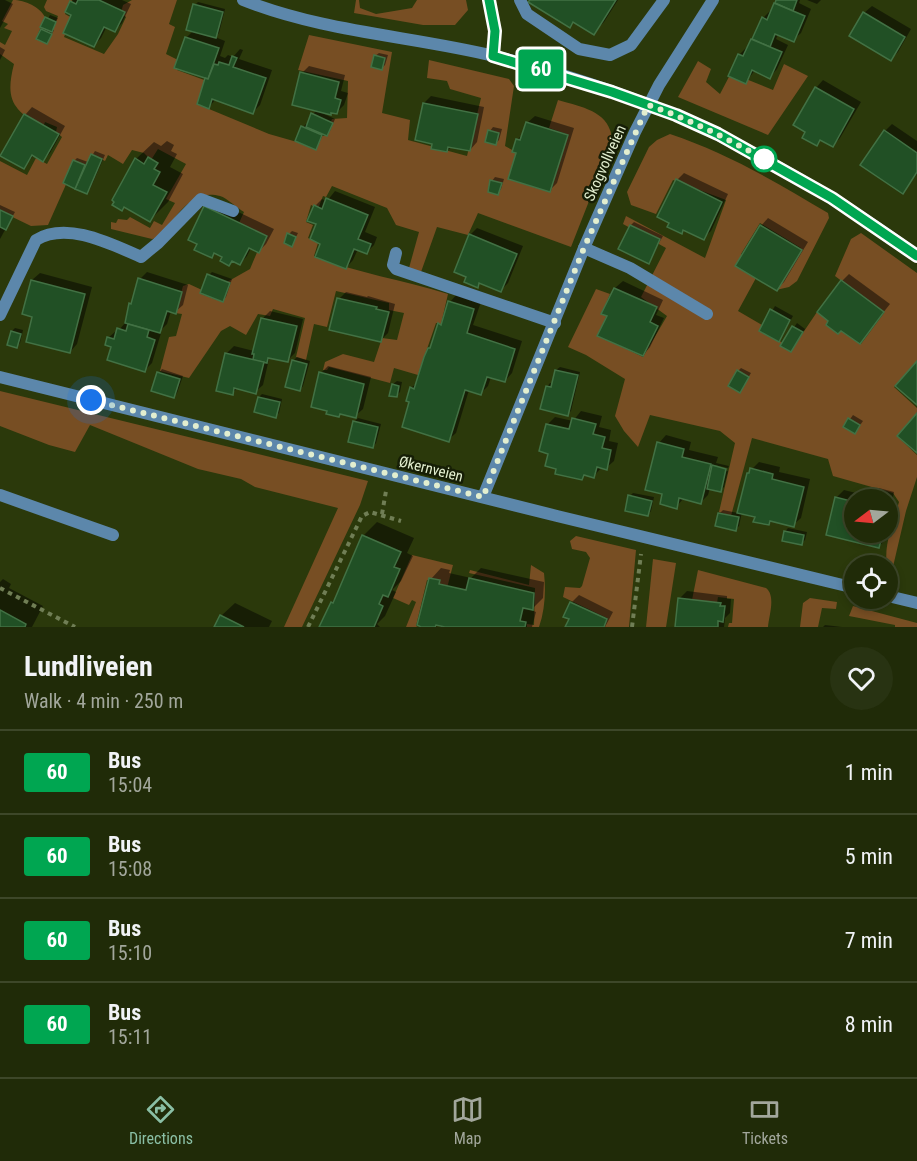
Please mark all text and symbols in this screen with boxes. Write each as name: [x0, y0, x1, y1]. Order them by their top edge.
line badge: 60: [514, 50, 568, 88]
text: 60: [530, 57, 552, 81]
street label: Skogvollveien: [580, 122, 630, 204]
unlabelled marker: [751, 146, 777, 172]
your location: [76, 385, 106, 415]
street label: Økernveien: [397, 452, 465, 486]
north arrow: [844, 489, 898, 543]
map controls: [844, 489, 898, 609]
button: locate: [844, 555, 898, 609]
button: heart: [830, 647, 893, 710]
text: Lundliveien: [24, 650, 153, 683]
text: Walk · 4 min · 250 m: [24, 689, 183, 713]
text: Bus: [108, 748, 141, 773]
text: 60: [46, 760, 68, 784]
text: 1 min: [845, 760, 893, 785]
text: 15:04: [108, 773, 152, 797]
text: Bus: [108, 832, 141, 857]
text: 60: [46, 844, 68, 868]
text: 5 min: [845, 844, 893, 869]
text: 15:08: [108, 857, 152, 881]
text: Bus: [108, 916, 141, 941]
text: 60: [46, 928, 68, 952]
text: 7 min: [845, 928, 893, 953]
text: 15:10: [108, 941, 152, 965]
text: Bus: [108, 1000, 141, 1025]
text: 60: [46, 1012, 68, 1036]
text: 8 min: [845, 1012, 893, 1037]
text: 15:11: [108, 1025, 152, 1049]
tab: Directions: [129, 1093, 193, 1148]
tab: Map: [451, 1093, 484, 1148]
tab: Tickets: [742, 1093, 788, 1148]

